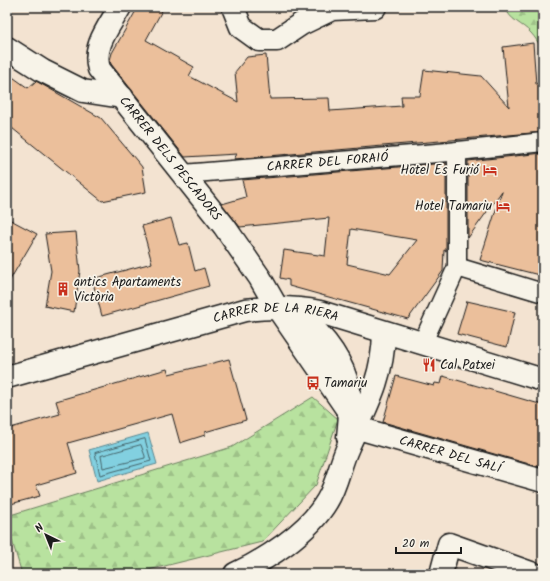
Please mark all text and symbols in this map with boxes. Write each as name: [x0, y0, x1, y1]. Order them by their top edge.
street label: CARRER DELS PESCADORS: [114, 91, 227, 226]
street label: CARRER DEL FORAIÓ: [266, 146, 390, 178]
place label: Hotel Es Furió: [400, 160, 480, 181]
hotel icon: Hotel Es Furió: [482, 162, 498, 178]
place label: Hotel Tamariu: [415, 196, 493, 217]
hotel icon: Hotel Tamariu: [495, 198, 511, 214]
place label: antics Apartaments Victòria: [74, 272, 181, 308]
building icon: antics Apartaments Victòria: [55, 281, 71, 297]
street label: CARRER DE LA RIERA: [210, 297, 341, 329]
place label: Cal Patxei: [440, 355, 496, 376]
restaurant icon: Cal Patxei: [421, 357, 437, 373]
place label: Tamariu: [324, 373, 368, 394]
bus stop icon: Tamariu: [305, 375, 321, 391]
street label: CARRER DEL SALÍ: [397, 430, 506, 480]
north arrow: [26, 515, 66, 555]
text: N: [31, 519, 49, 537]
scale bar: [396, 529, 461, 555]
text: 20 m: [402, 534, 430, 553]

